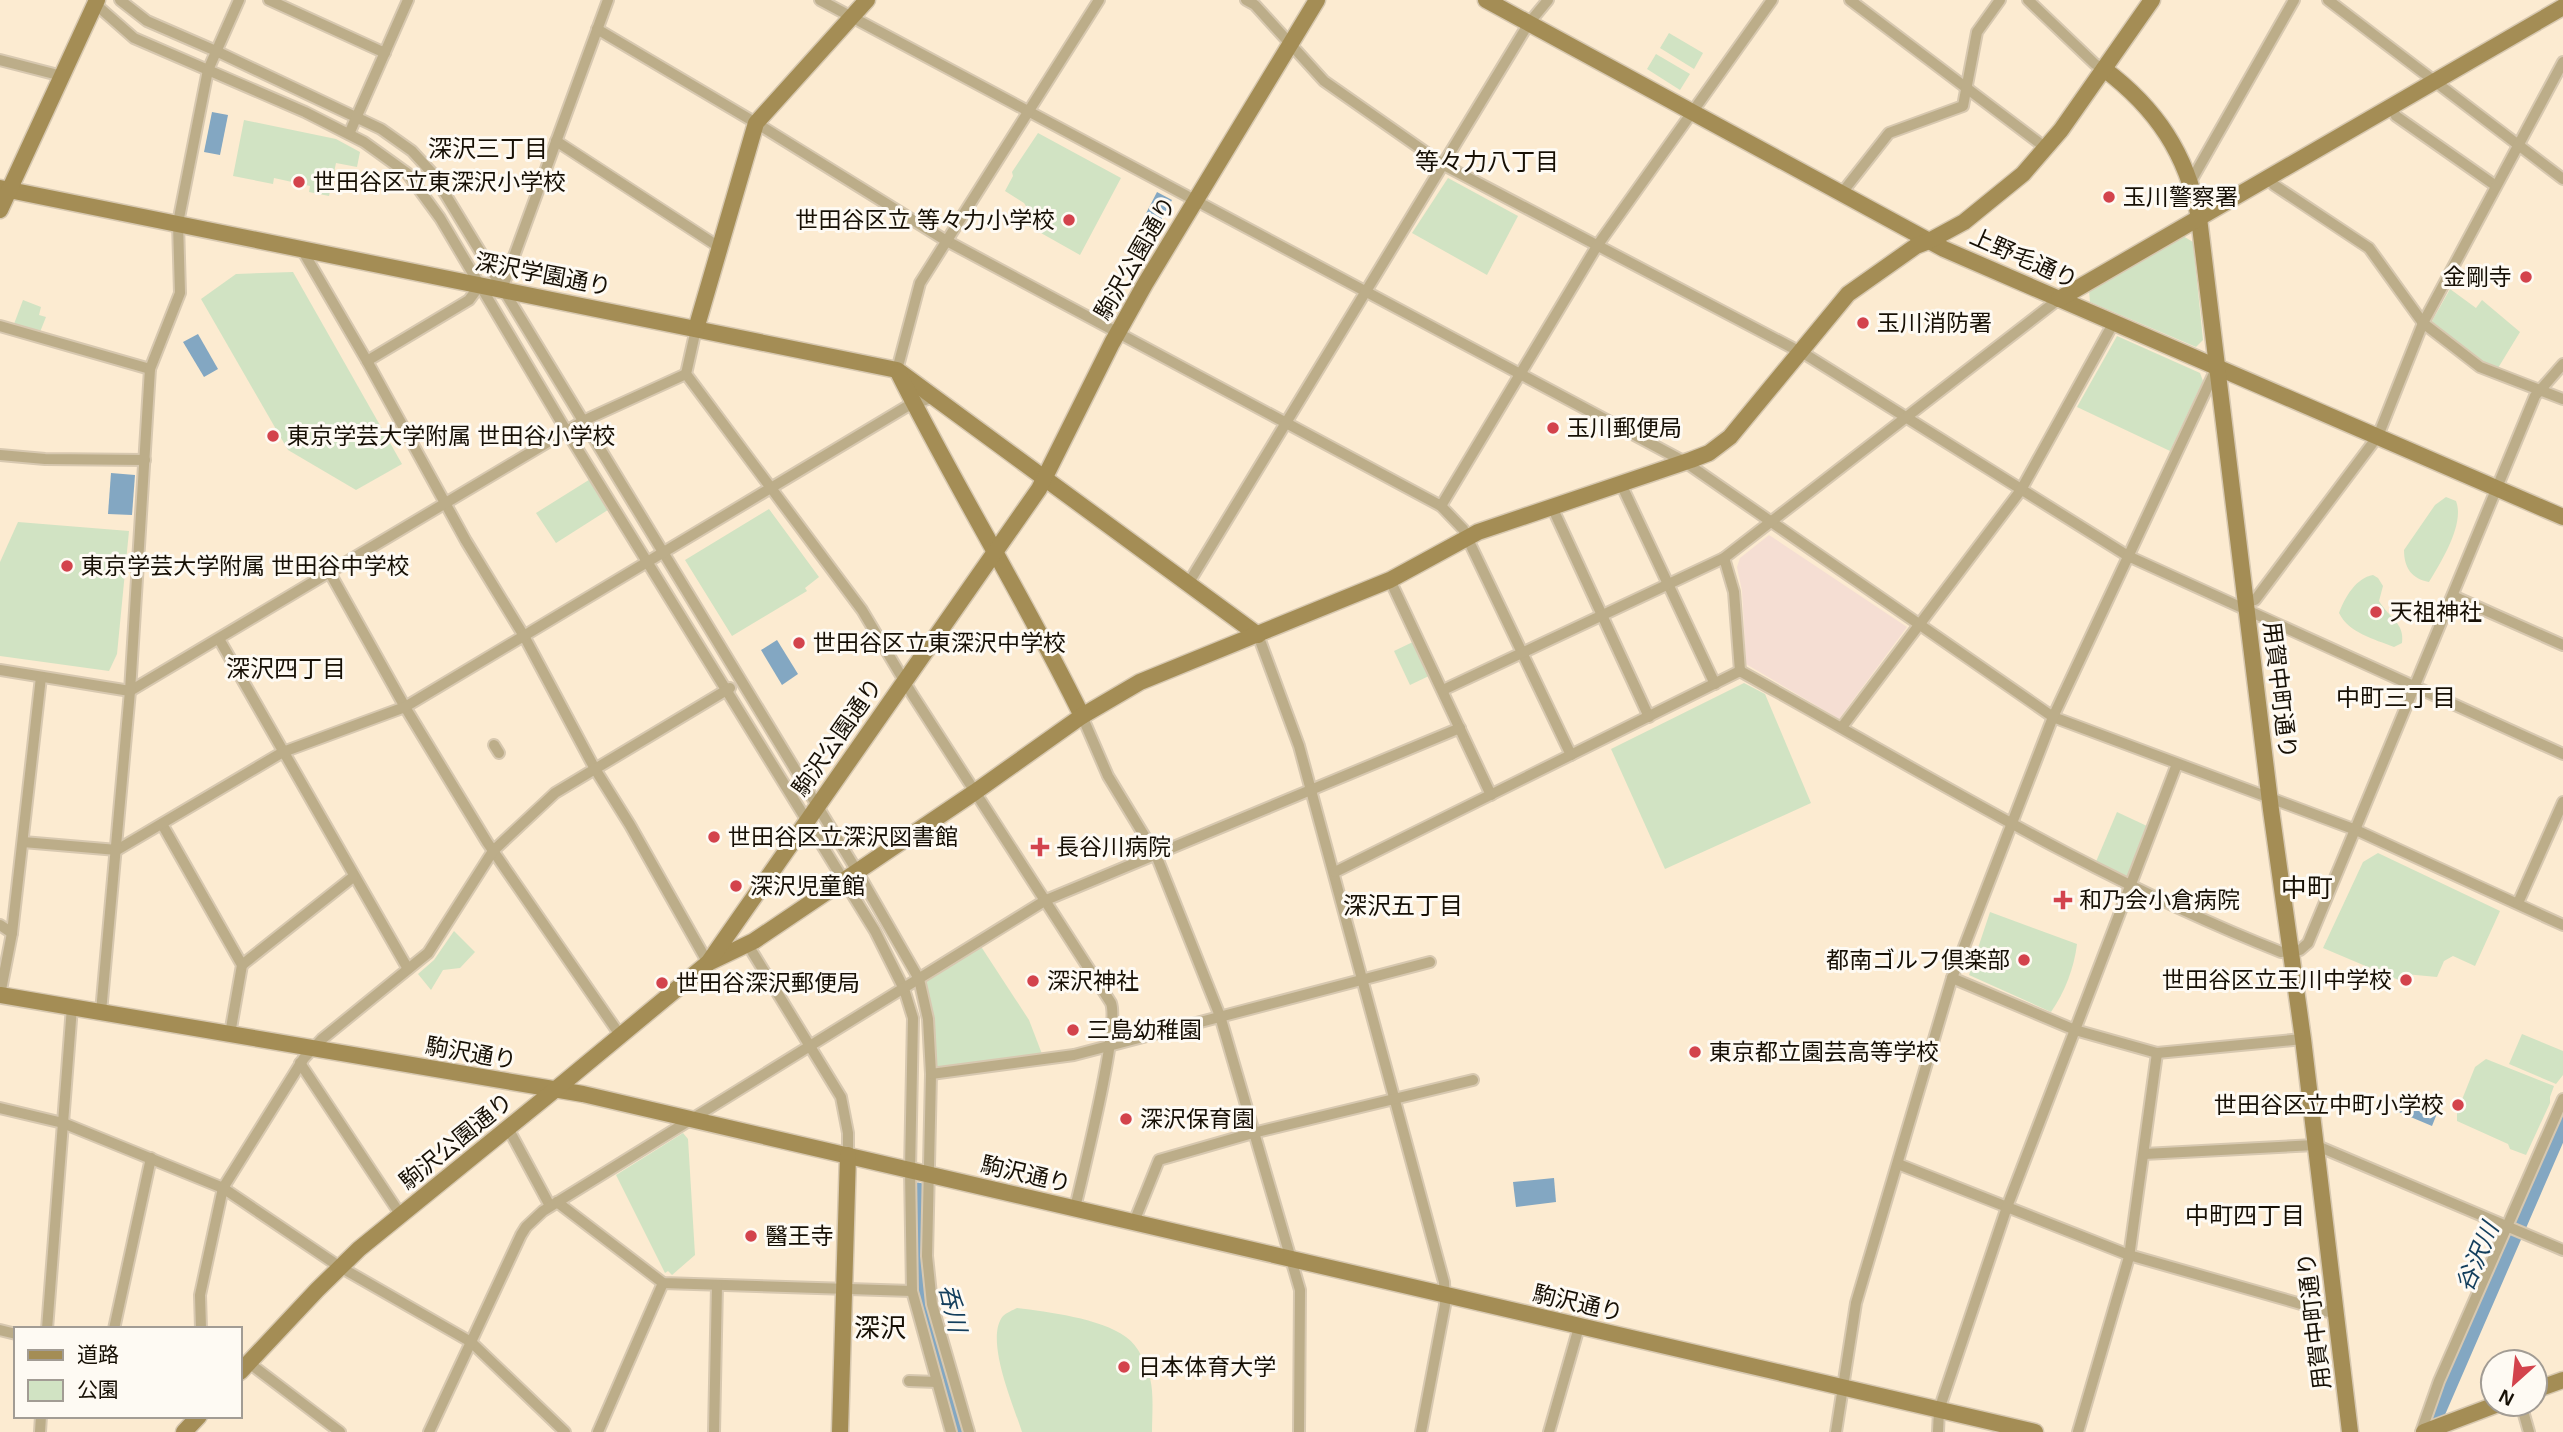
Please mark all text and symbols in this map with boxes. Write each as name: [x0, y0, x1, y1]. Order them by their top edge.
district label: 深沢三丁目: [428, 135, 548, 162]
district label: 等々力八丁目: [1415, 148, 1559, 175]
place label: 世田谷区立東深沢小学校: [313, 169, 566, 195]
marker: 世田谷区立東深沢小学校: [291, 174, 307, 190]
place label: 玉川警察署: [2123, 184, 2238, 210]
marker: 玉川警察署: [2101, 189, 2117, 205]
street label: 駒沢公園通り: [1089, 192, 1181, 324]
place label: 世田谷区立 等々力小学校: [796, 207, 1055, 233]
marker: 世田谷区立 等々力小学校: [1061, 212, 1077, 228]
street label: 上野毛通り: [1966, 223, 2082, 293]
street label: 深沢学園通り: [473, 248, 613, 300]
place label: 金剛寺: [2443, 264, 2512, 290]
marker: 金剛寺: [2518, 269, 2534, 285]
place label: 玉川消防署: [1877, 310, 1992, 336]
marker: 玉川消防署: [1855, 315, 1871, 331]
place label: 玉川郵便局: [1567, 415, 1682, 441]
marker: 玉川郵便局: [1545, 420, 1561, 436]
place label: 東京学芸大学附属 世田谷小学校: [287, 423, 615, 449]
marker: 東京学芸大学附属 世田谷小学校: [265, 428, 281, 444]
place label: 東京学芸大学附属 世田谷中学校: [81, 553, 409, 579]
marker: 東京学芸大学附属 世田谷中学校: [59, 558, 75, 574]
place label: 天祖神社: [2390, 599, 2482, 625]
marker: 天祖神社: [2368, 604, 2384, 620]
street label: 用賀中町通り: [2259, 620, 2301, 760]
place label: 世田谷区立東深沢中学校: [813, 630, 1066, 656]
marker: 世田谷区立東深沢中学校: [791, 635, 807, 651]
district label: 深沢四丁目: [226, 655, 346, 682]
street label: 駒沢公園通り: [787, 673, 887, 801]
district label: 中町三丁目: [2336, 684, 2456, 711]
place label: 世田谷区立深沢図書館: [728, 824, 958, 850]
marker: 世田谷区立深沢図書館: [706, 829, 722, 845]
place label: 長谷川病院: [1056, 834, 1171, 860]
marker: 長谷川病院: [1030, 837, 1050, 857]
place label: 深沢児童館: [750, 873, 865, 899]
district label: 中町: [2281, 873, 2333, 903]
marker: 深沢児童館: [728, 878, 744, 894]
place label: 和乃会小倉病院: [2079, 887, 2240, 913]
marker: 和乃会小倉病院: [2053, 890, 2073, 910]
district label: 深沢五丁目: [1343, 892, 1463, 919]
place label: 都南ゴルフ倶楽部: [1826, 947, 2010, 973]
marker: 都南ゴルフ倶楽部: [2016, 952, 2032, 968]
place label: 世田谷区立玉川中学校: [2162, 967, 2392, 993]
place label: 深沢神社: [1047, 968, 1139, 994]
place label: 世田谷深沢郵便局: [676, 970, 860, 996]
marker: 世田谷区立玉川中学校: [2398, 972, 2414, 988]
marker: 深沢神社: [1025, 973, 1041, 989]
marker: 世田谷深沢郵便局: [654, 975, 670, 991]
place label: 三島幼稚園: [1087, 1017, 1202, 1043]
marker: 三島幼稚園: [1065, 1022, 1081, 1038]
street label: 駒沢通り: [423, 1032, 519, 1074]
place label: 東京都立園芸高等学校: [1709, 1039, 1939, 1065]
marker: 東京都立園芸高等学校: [1687, 1044, 1703, 1060]
street label: 駒沢公園通り: [394, 1087, 518, 1195]
place label: 世田谷区立中町小学校: [2214, 1092, 2444, 1118]
marker: 世田谷区立中町小学校: [2450, 1097, 2466, 1113]
place label: 深沢保育園: [1140, 1106, 1255, 1132]
marker: 深沢保育園: [1118, 1111, 1134, 1127]
street label: 駒沢通り: [978, 1151, 1074, 1197]
district label: 中町四丁目: [2185, 1202, 2305, 1229]
water label: 谷沢川: [2451, 1216, 2505, 1295]
place label: 醫王寺: [765, 1223, 834, 1249]
marker: 醫王寺: [743, 1228, 759, 1244]
street label: 用賀中町通り: [2293, 1251, 2335, 1391]
street label: 駒沢通り: [1530, 1280, 1626, 1326]
water label: 呑川: [934, 1282, 972, 1337]
district label: 深沢: [854, 1313, 906, 1343]
legend: [14, 1327, 242, 1418]
text: 道路: [77, 1343, 119, 1366]
north arrow: [2479, 1348, 2549, 1418]
place label: 日本体育大学: [1138, 1354, 1276, 1380]
marker: 日本体育大学: [1116, 1359, 1132, 1375]
text: 公園: [77, 1378, 119, 1401]
text: N: [2496, 1385, 2517, 1410]

